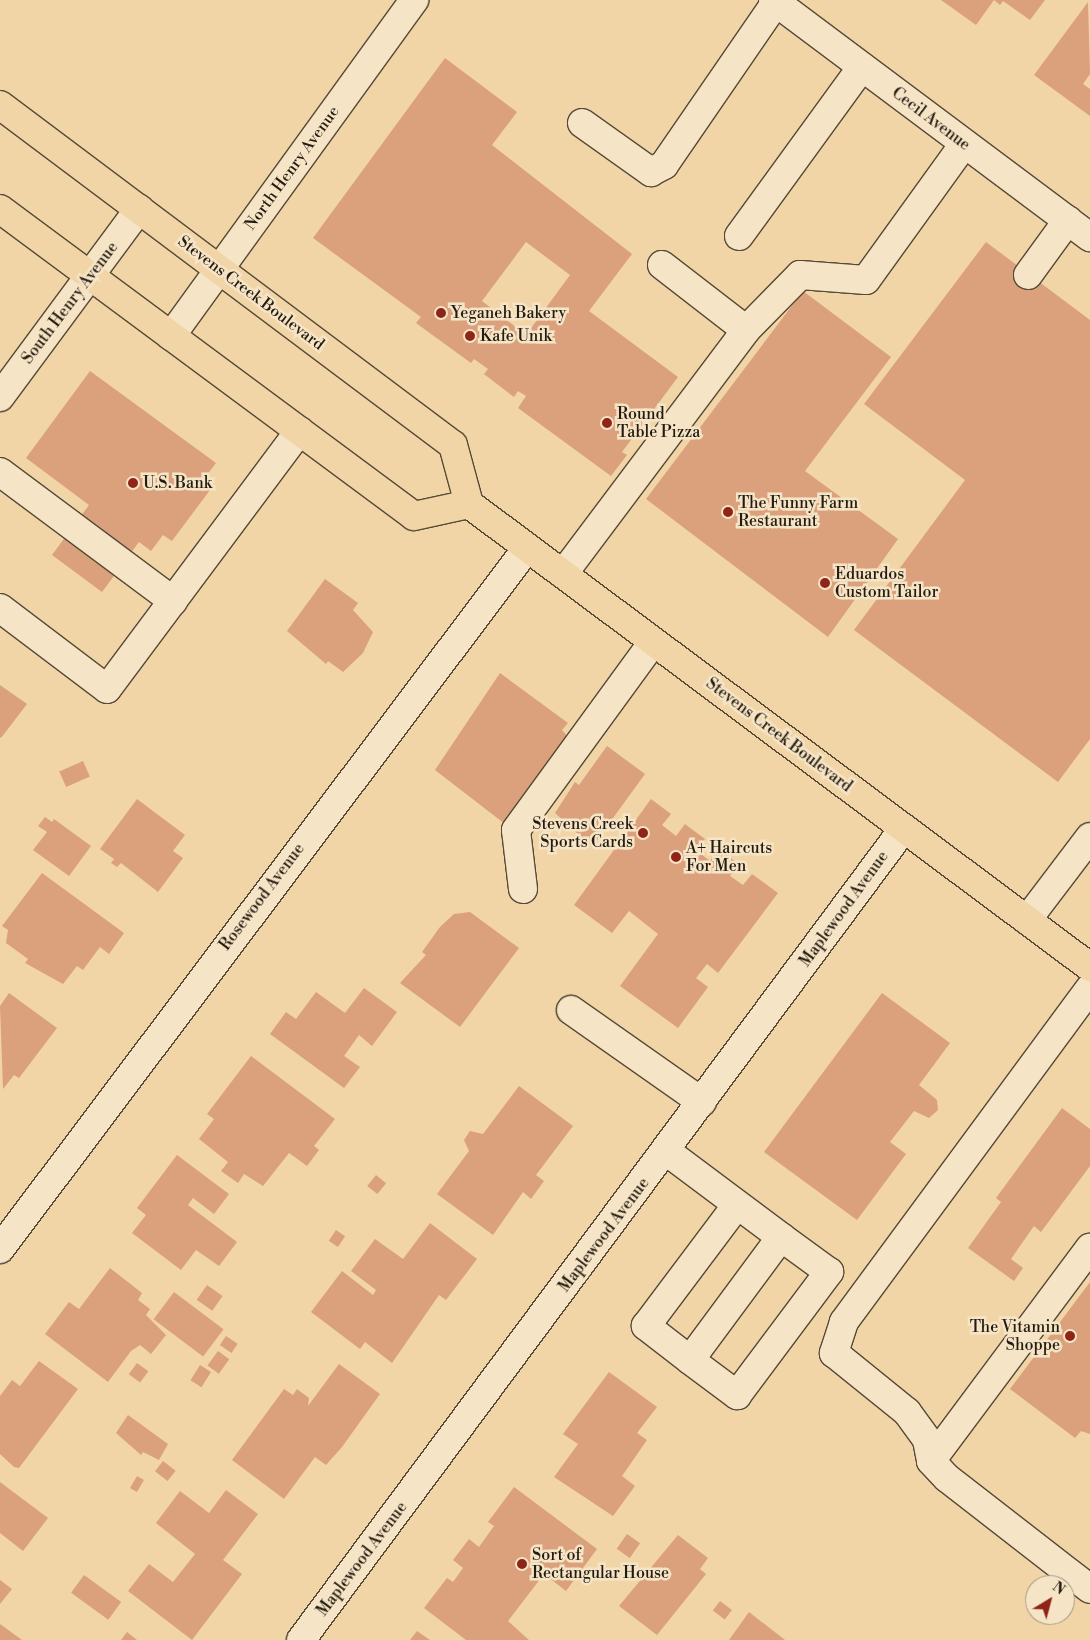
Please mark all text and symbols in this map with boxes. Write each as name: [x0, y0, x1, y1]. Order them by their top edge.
street label: Cecil Avenue: [888, 83, 974, 155]
street label: North Henry Avenue: [241, 102, 343, 234]
street label: Stevens Creek Boulevard: [174, 232, 328, 354]
street label: South Henry Avenue: [18, 238, 122, 368]
place label: Yeganeh Bakery: [451, 303, 566, 323]
marker: Yeganeh Bakery: [435, 307, 447, 319]
place label: Kafe Unik: [480, 326, 552, 346]
marker: Kafe Unik: [464, 330, 476, 342]
place label: Round Table Pizza: [617, 404, 700, 442]
marker: Round Table Pizza: [601, 417, 613, 429]
place label: U.S. Bank: [143, 473, 212, 493]
marker: U.S. Bank: [127, 477, 139, 489]
place label: The Funny Farm Restaurant: [738, 493, 858, 531]
marker: The Funny Farm Restaurant: [722, 506, 734, 518]
place label: Eduardos Custom Tailor: [835, 564, 938, 602]
marker: Eduardos Custom Tailor: [819, 577, 831, 589]
street label: Stevens Creek Boulevard: [702, 674, 856, 796]
place label: Stevens Creek Sports Cards: [532, 814, 633, 852]
marker: Stevens Creek Sports Cards: [637, 827, 649, 839]
place label: A+ Haircuts For Men: [686, 838, 772, 876]
street label: Rosewood Avenue: [216, 840, 308, 954]
street label: Maplewood Avenue: [796, 847, 892, 971]
marker: A+ Haircuts For Men: [670, 851, 682, 863]
street label: Maplewood Avenue: [555, 1174, 653, 1296]
place label: The Vitamin Shoppe: [970, 1317, 1060, 1355]
marker: The Vitamin Shoppe: [1064, 1330, 1076, 1342]
street label: Maplewood Avenue: [313, 1498, 411, 1620]
place label: Sort of Rectangular House: [532, 1545, 669, 1583]
marker: Sort of Rectangular House: [516, 1558, 528, 1570]
north arrow: [1025, 1575, 1075, 1625]
text: N: [1049, 1578, 1068, 1599]

